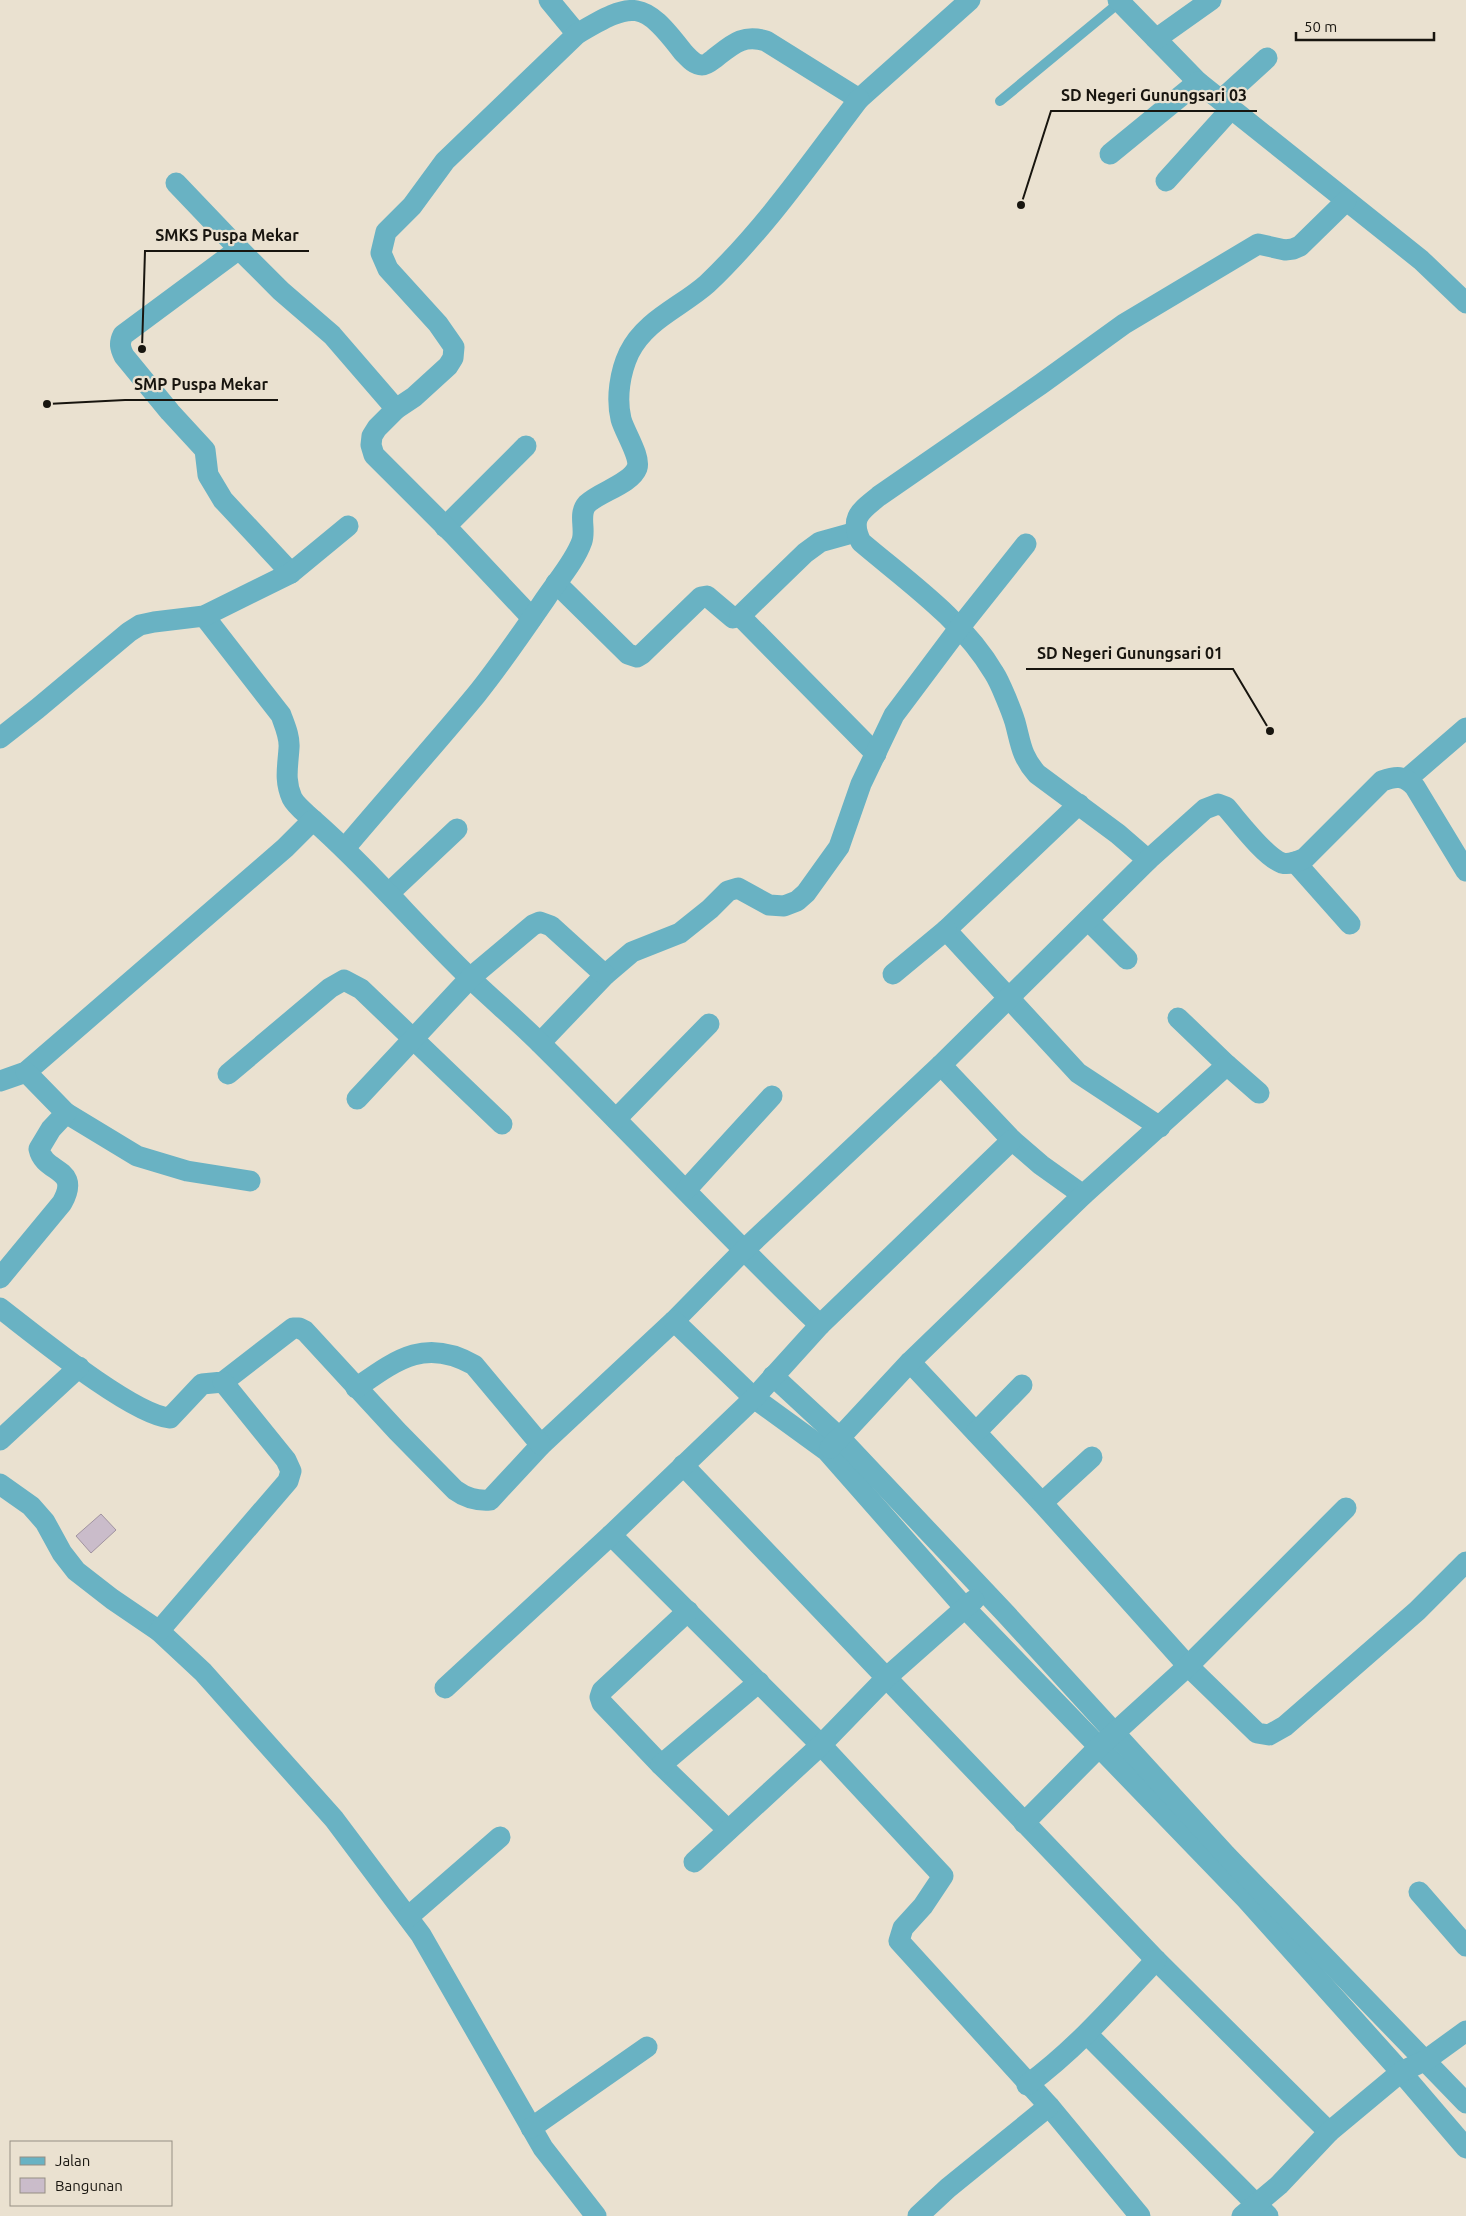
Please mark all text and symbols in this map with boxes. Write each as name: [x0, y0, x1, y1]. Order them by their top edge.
scale bar: [1296, 10, 1434, 42]
text: 50 m: [1304, 18, 1337, 35]
callout: SD Negeri Gunungsari 03: [1051, 80, 1257, 111]
text: SD Negeri Gunungsari 03: [1061, 86, 1247, 104]
callout: SMKS Puspa Mekar: [145, 220, 309, 251]
text: SMKS Puspa Mekar: [155, 226, 299, 244]
callout: SMP Puspa Mekar: [125, 369, 278, 400]
text: SMP Puspa Mekar: [134, 375, 268, 393]
callout: SD Negeri Gunungsari 01: [1026, 638, 1233, 669]
text: SD Negeri Gunungsari 01: [1037, 644, 1223, 662]
legend: [10, 2141, 172, 2206]
text: Jalan: [55, 2152, 90, 2169]
text: Bangunan: [55, 2177, 123, 2194]

